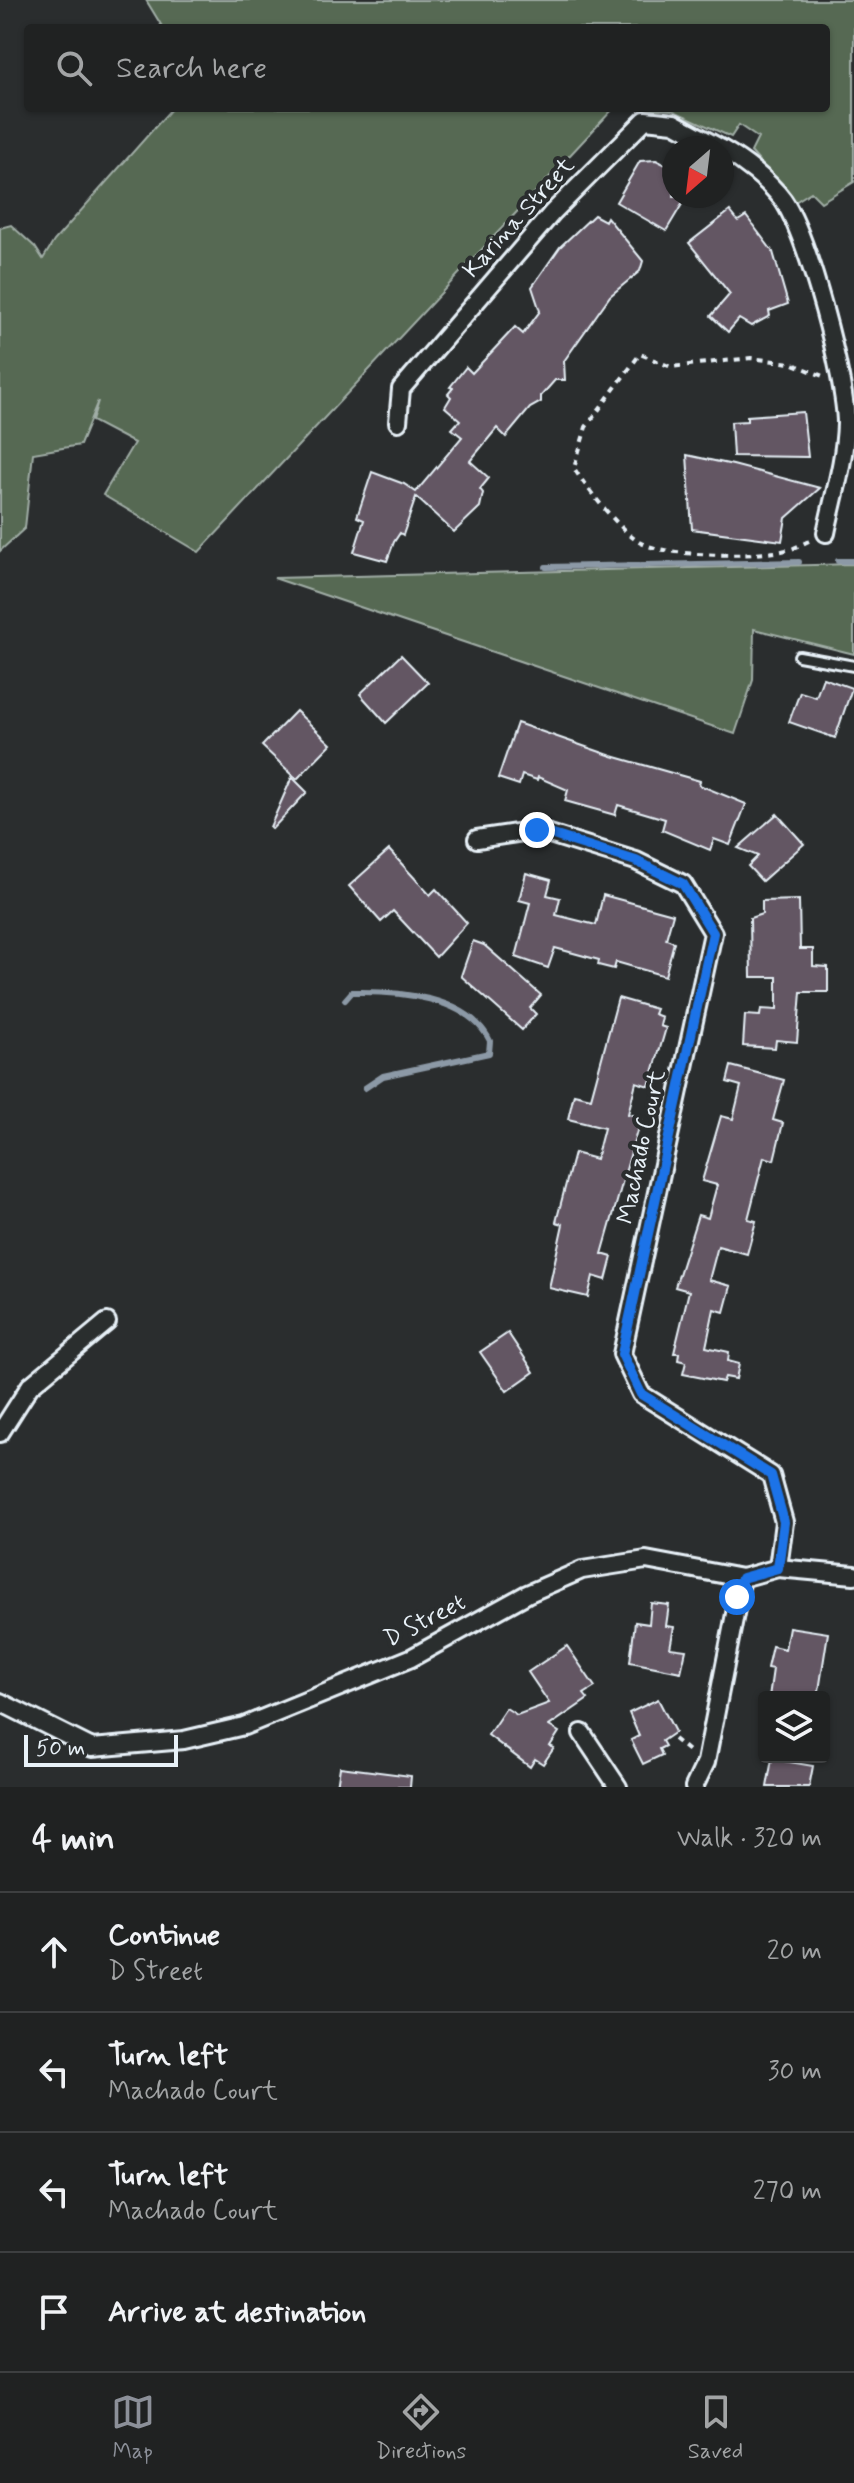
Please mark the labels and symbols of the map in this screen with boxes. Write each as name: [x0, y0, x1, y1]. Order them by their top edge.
north arrow: [662, 136, 734, 208]
street label: Karina Street: [456, 151, 582, 285]
route end: [519, 812, 555, 848]
street label: Machado Court: [611, 1067, 673, 1227]
route start: [719, 1579, 755, 1615]
street label: D Street: [379, 1587, 471, 1655]
scale bar: [24, 1731, 178, 1767]

